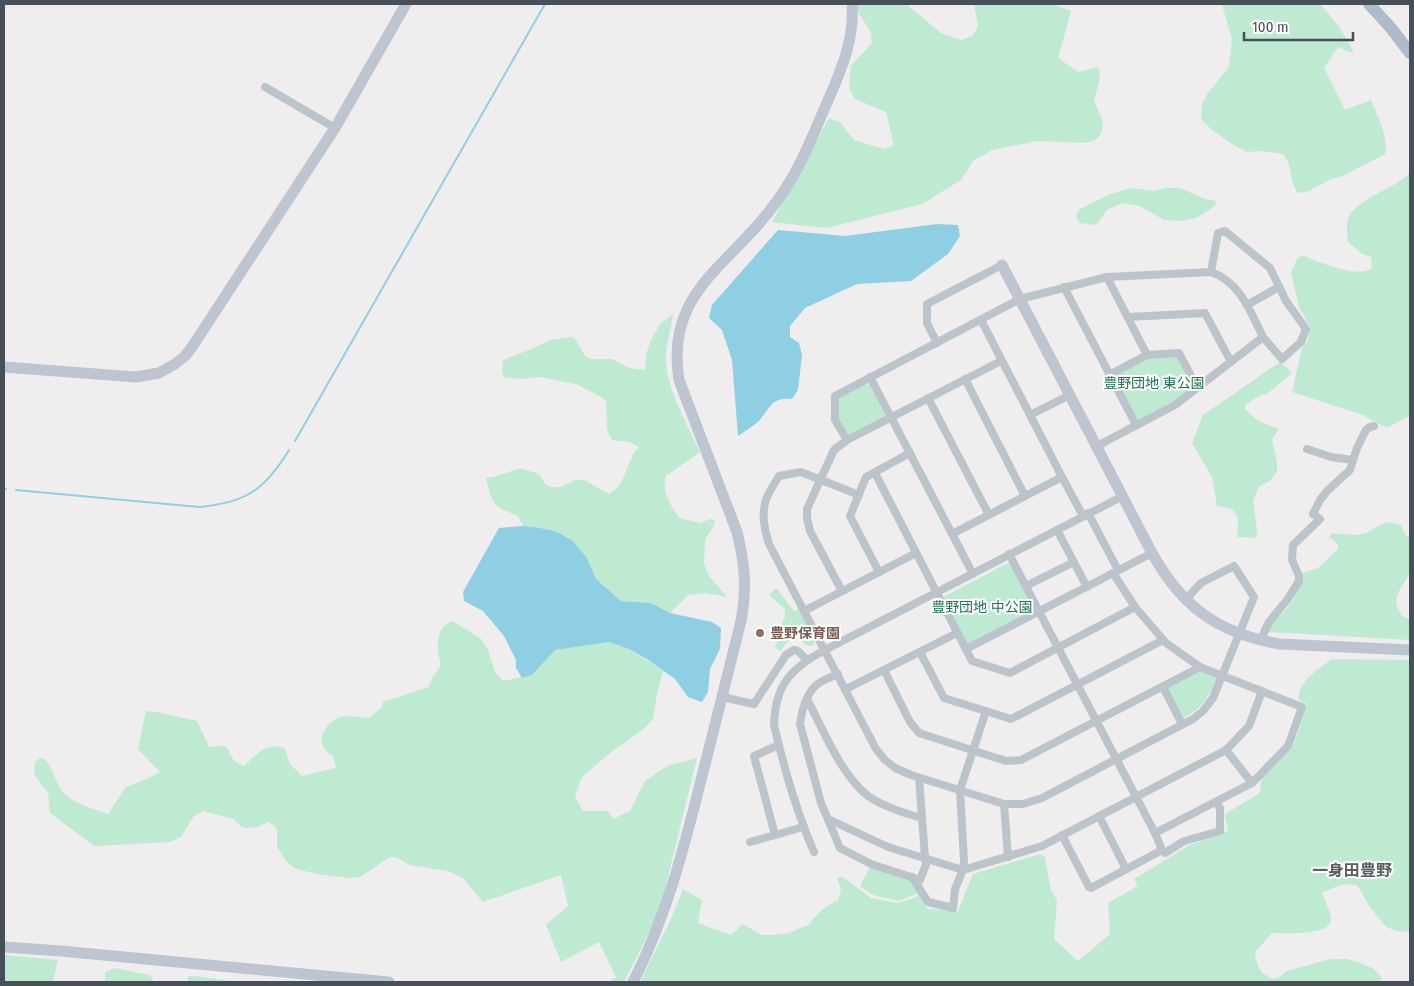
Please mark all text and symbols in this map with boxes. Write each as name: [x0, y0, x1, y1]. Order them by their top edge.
scale bar: [1244, 10, 1353, 42]
text: 100 m: [1252, 18, 1289, 36]
park label: 豊野団地 東公園: [1103, 375, 1205, 392]
park label: 豊野団地 中公園: [931, 599, 1033, 616]
place label: 豊野保育園: [770, 625, 840, 642]
marker: 豊野保育園: [754, 627, 766, 639]
district label: 一身田豊野: [1312, 861, 1392, 880]

